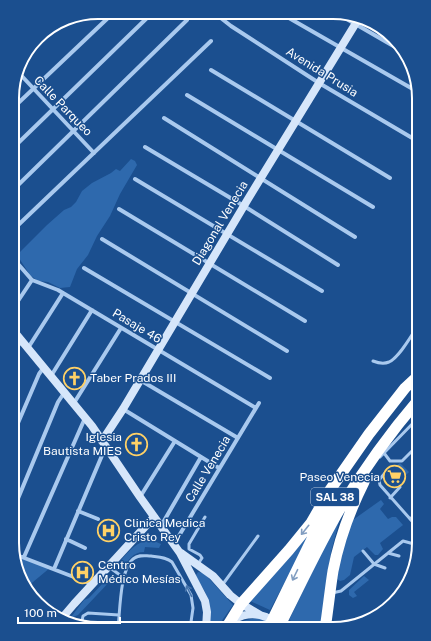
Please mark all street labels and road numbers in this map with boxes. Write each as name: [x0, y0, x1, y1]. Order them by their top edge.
street label: Avenida Prusia: [283, 44, 361, 100]
street label: Calle Parqueo: [31, 73, 95, 139]
street label: Diagonal Venecia: [189, 178, 251, 268]
street label: Pasaje 46: [110, 306, 164, 346]
street label: Calle Venecia: [183, 433, 233, 505]
road number: SAL 38: [311, 488, 359, 506]

